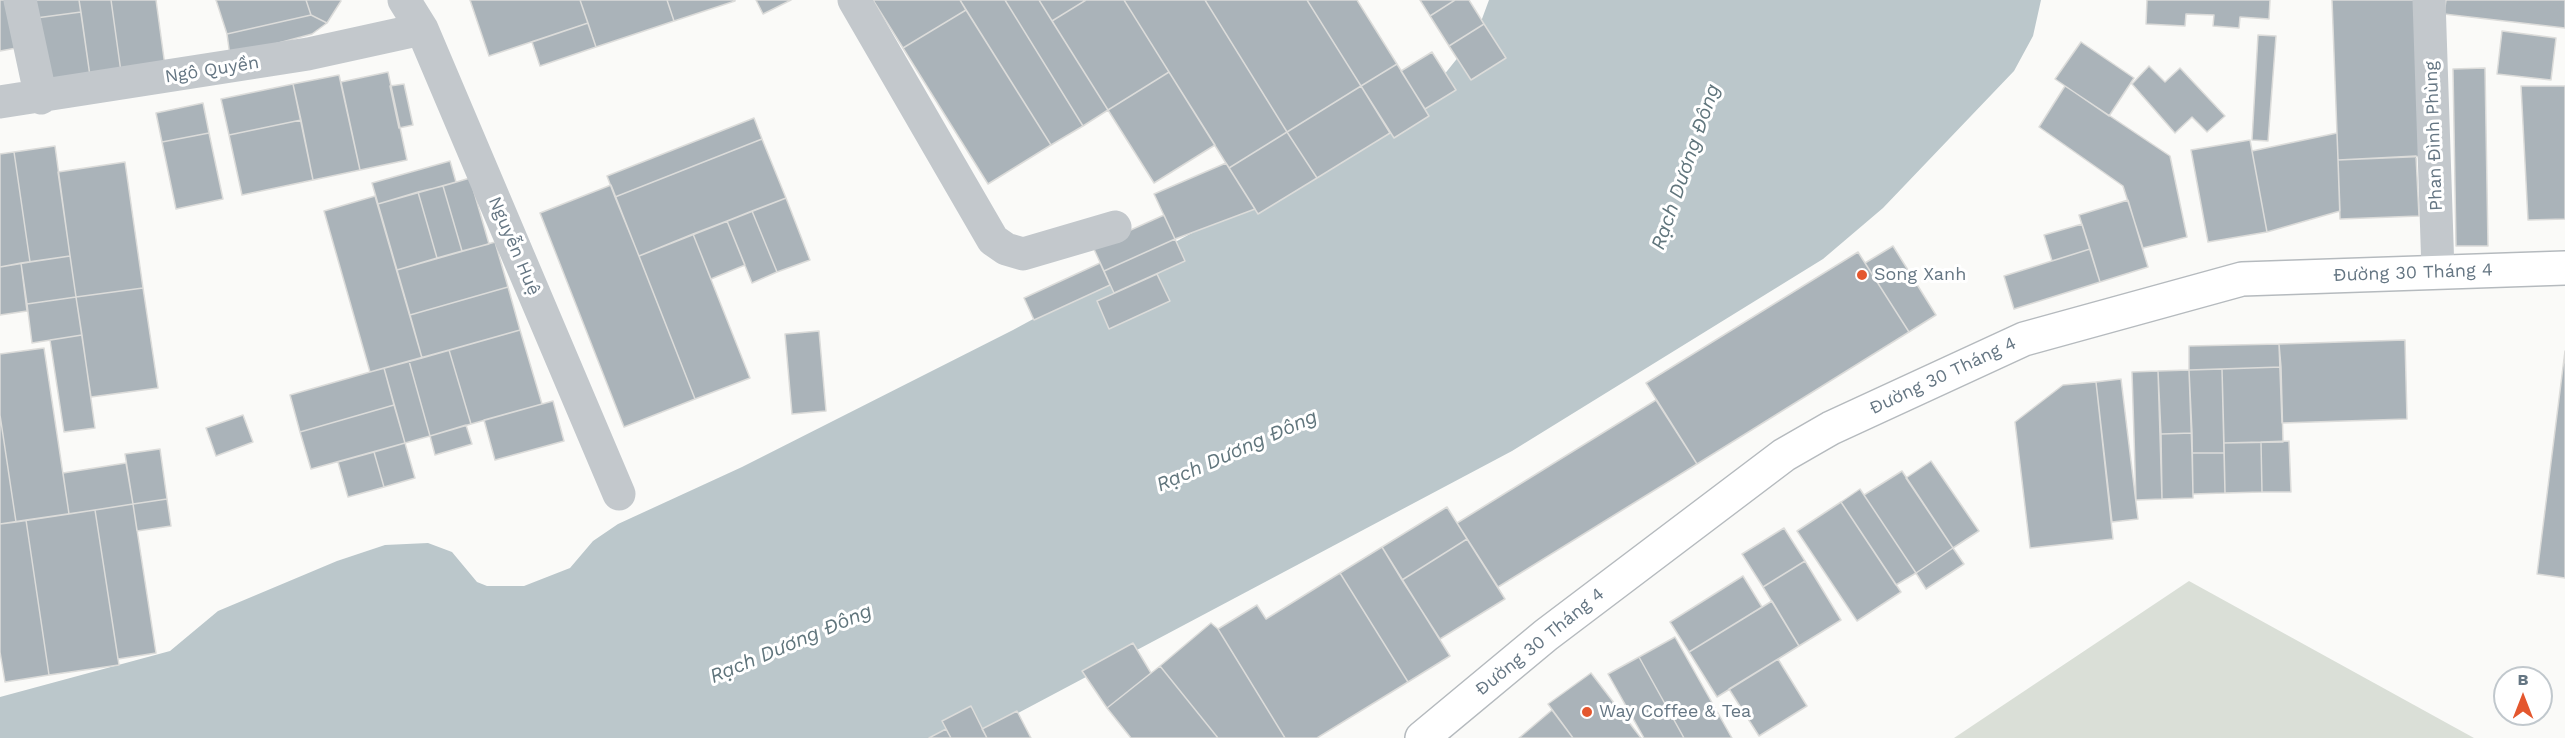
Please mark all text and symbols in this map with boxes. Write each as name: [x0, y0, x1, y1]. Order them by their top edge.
street label: Ngô Quyền: [163, 52, 261, 88]
street label: Phan Đình Phùng: [2421, 61, 2447, 211]
water label: Rạch Dương Đông: [1646, 81, 1726, 253]
street label: Nguyễn Huệ: [484, 193, 544, 299]
street label: Đường 30 Tháng 4: [2333, 259, 2493, 287]
place label: Song Xanh: [1874, 264, 1966, 286]
marker: Song Xanh: [1855, 268, 1869, 282]
street label: Đường 30 Tháng 4: [1866, 332, 2020, 420]
water label: Rạch Dương Đông: [1153, 405, 1321, 497]
street label: Đường 30 Tháng 4: [1471, 583, 1609, 701]
water label: Rạch Dương Đông: [706, 599, 876, 689]
north arrow: [2493, 666, 2553, 726]
text: B: [2518, 670, 2528, 689]
place label: Way Coffee & Tea: [1599, 701, 1751, 723]
marker: Way Coffee & Tea: [1580, 705, 1594, 719]

